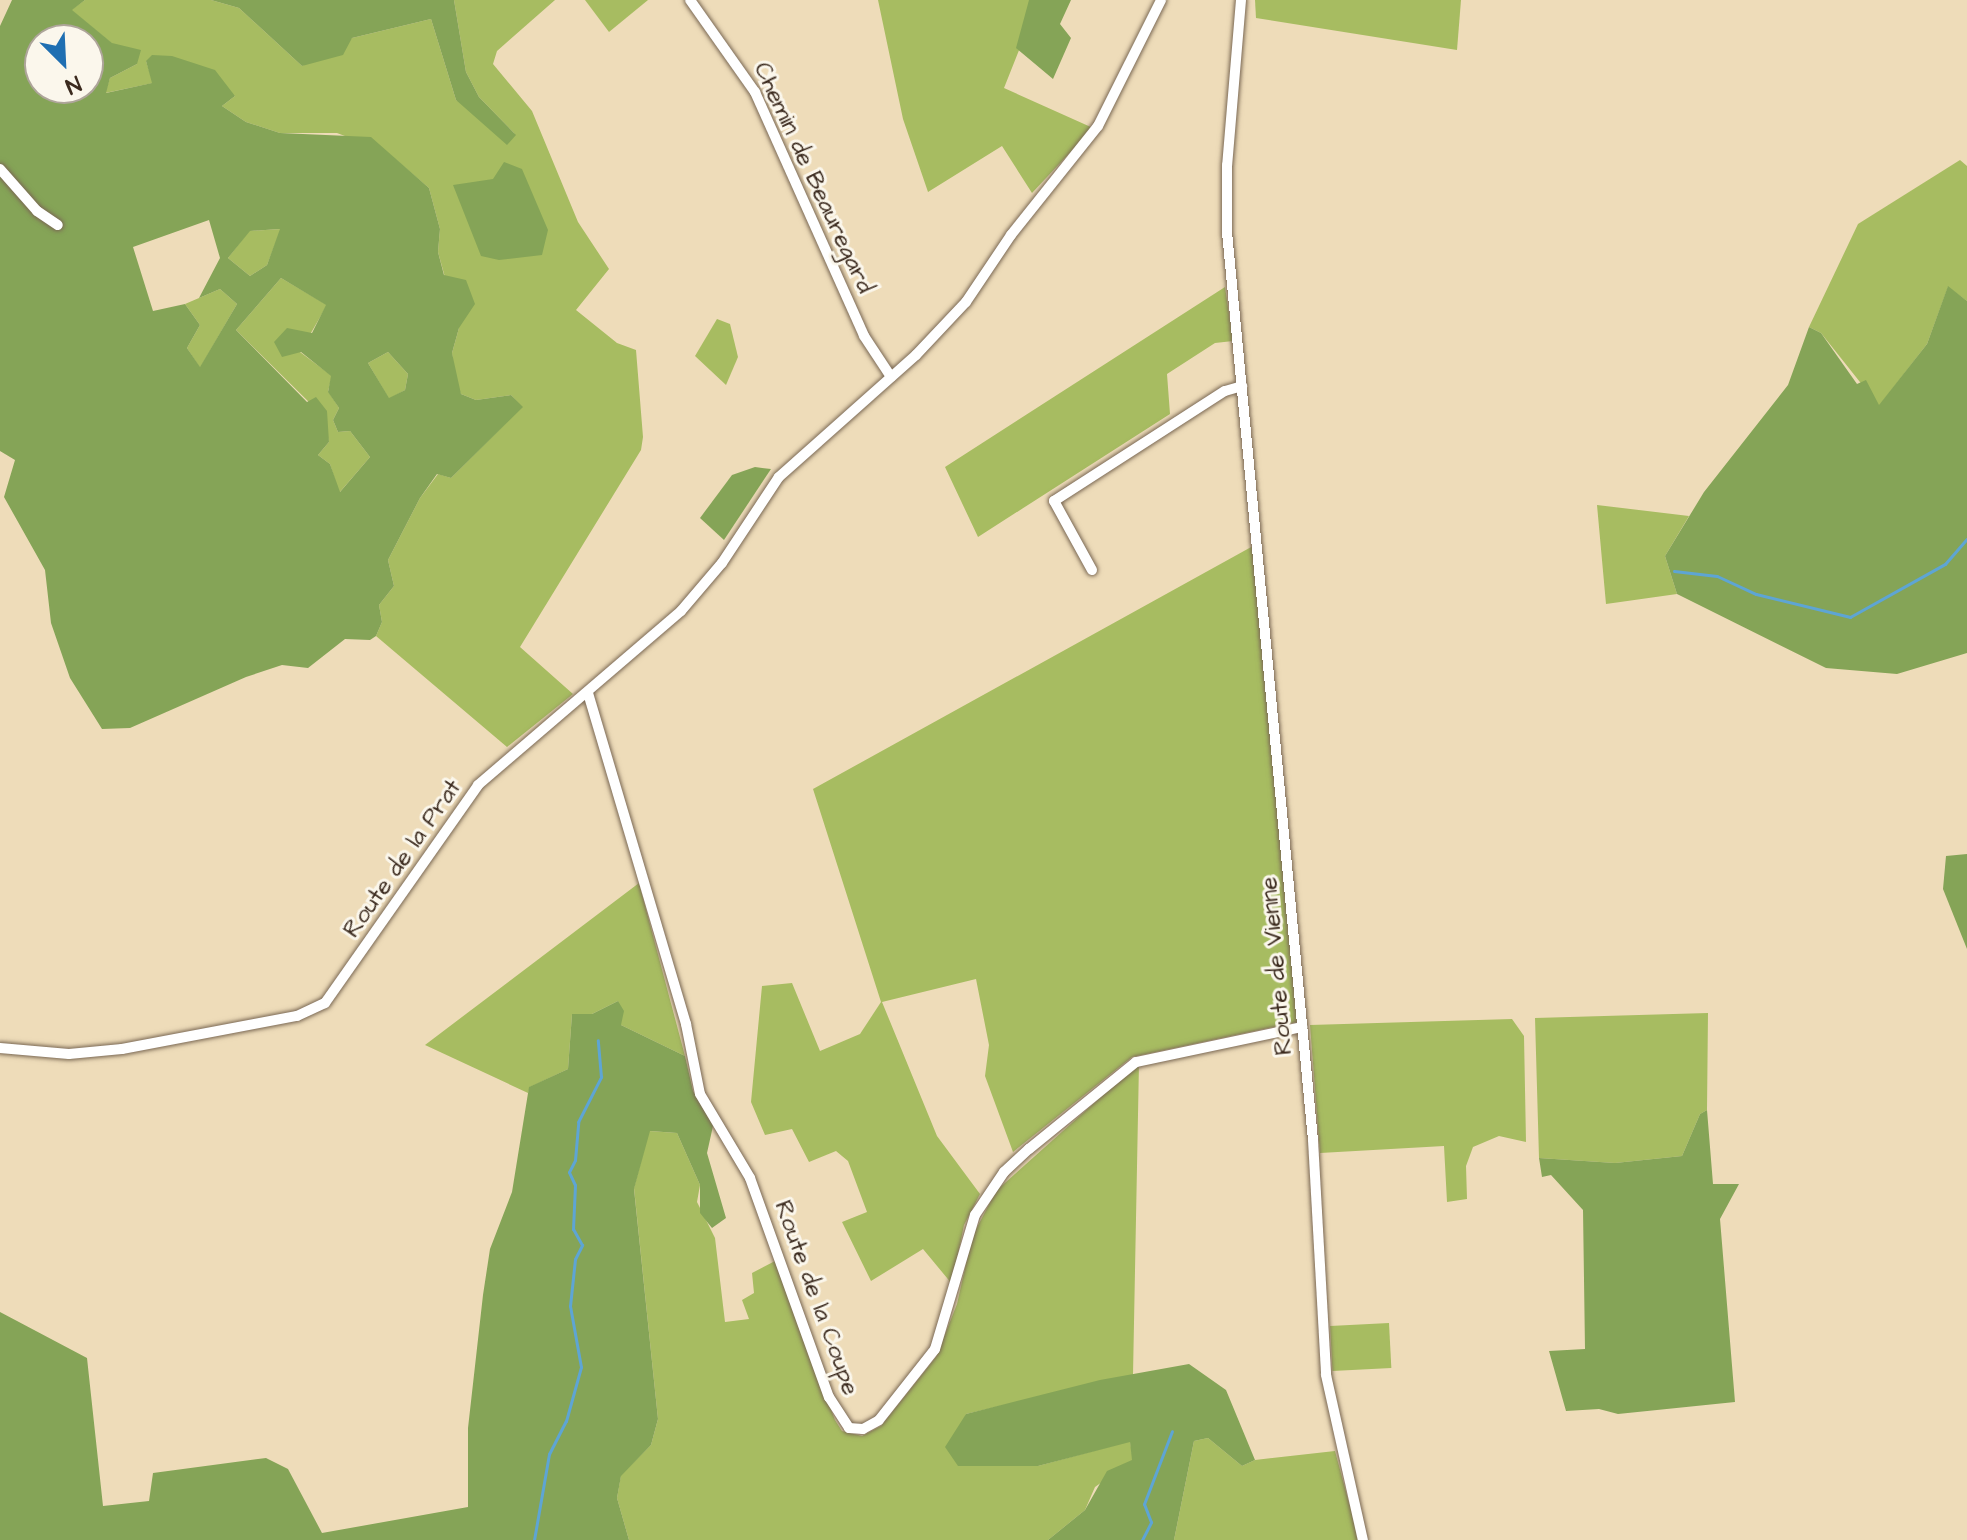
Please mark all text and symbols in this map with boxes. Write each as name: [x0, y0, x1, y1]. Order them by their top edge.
north arrow: [24, 24, 104, 104]
street label: Chemin de Beauregard: [747, 58, 879, 298]
text: N: [61, 68, 86, 102]
street label: Route de la Prat: [338, 775, 468, 943]
street label: Route de Vienne: [1255, 876, 1299, 1056]
street label: Route de la Coupe: [767, 1197, 865, 1399]

